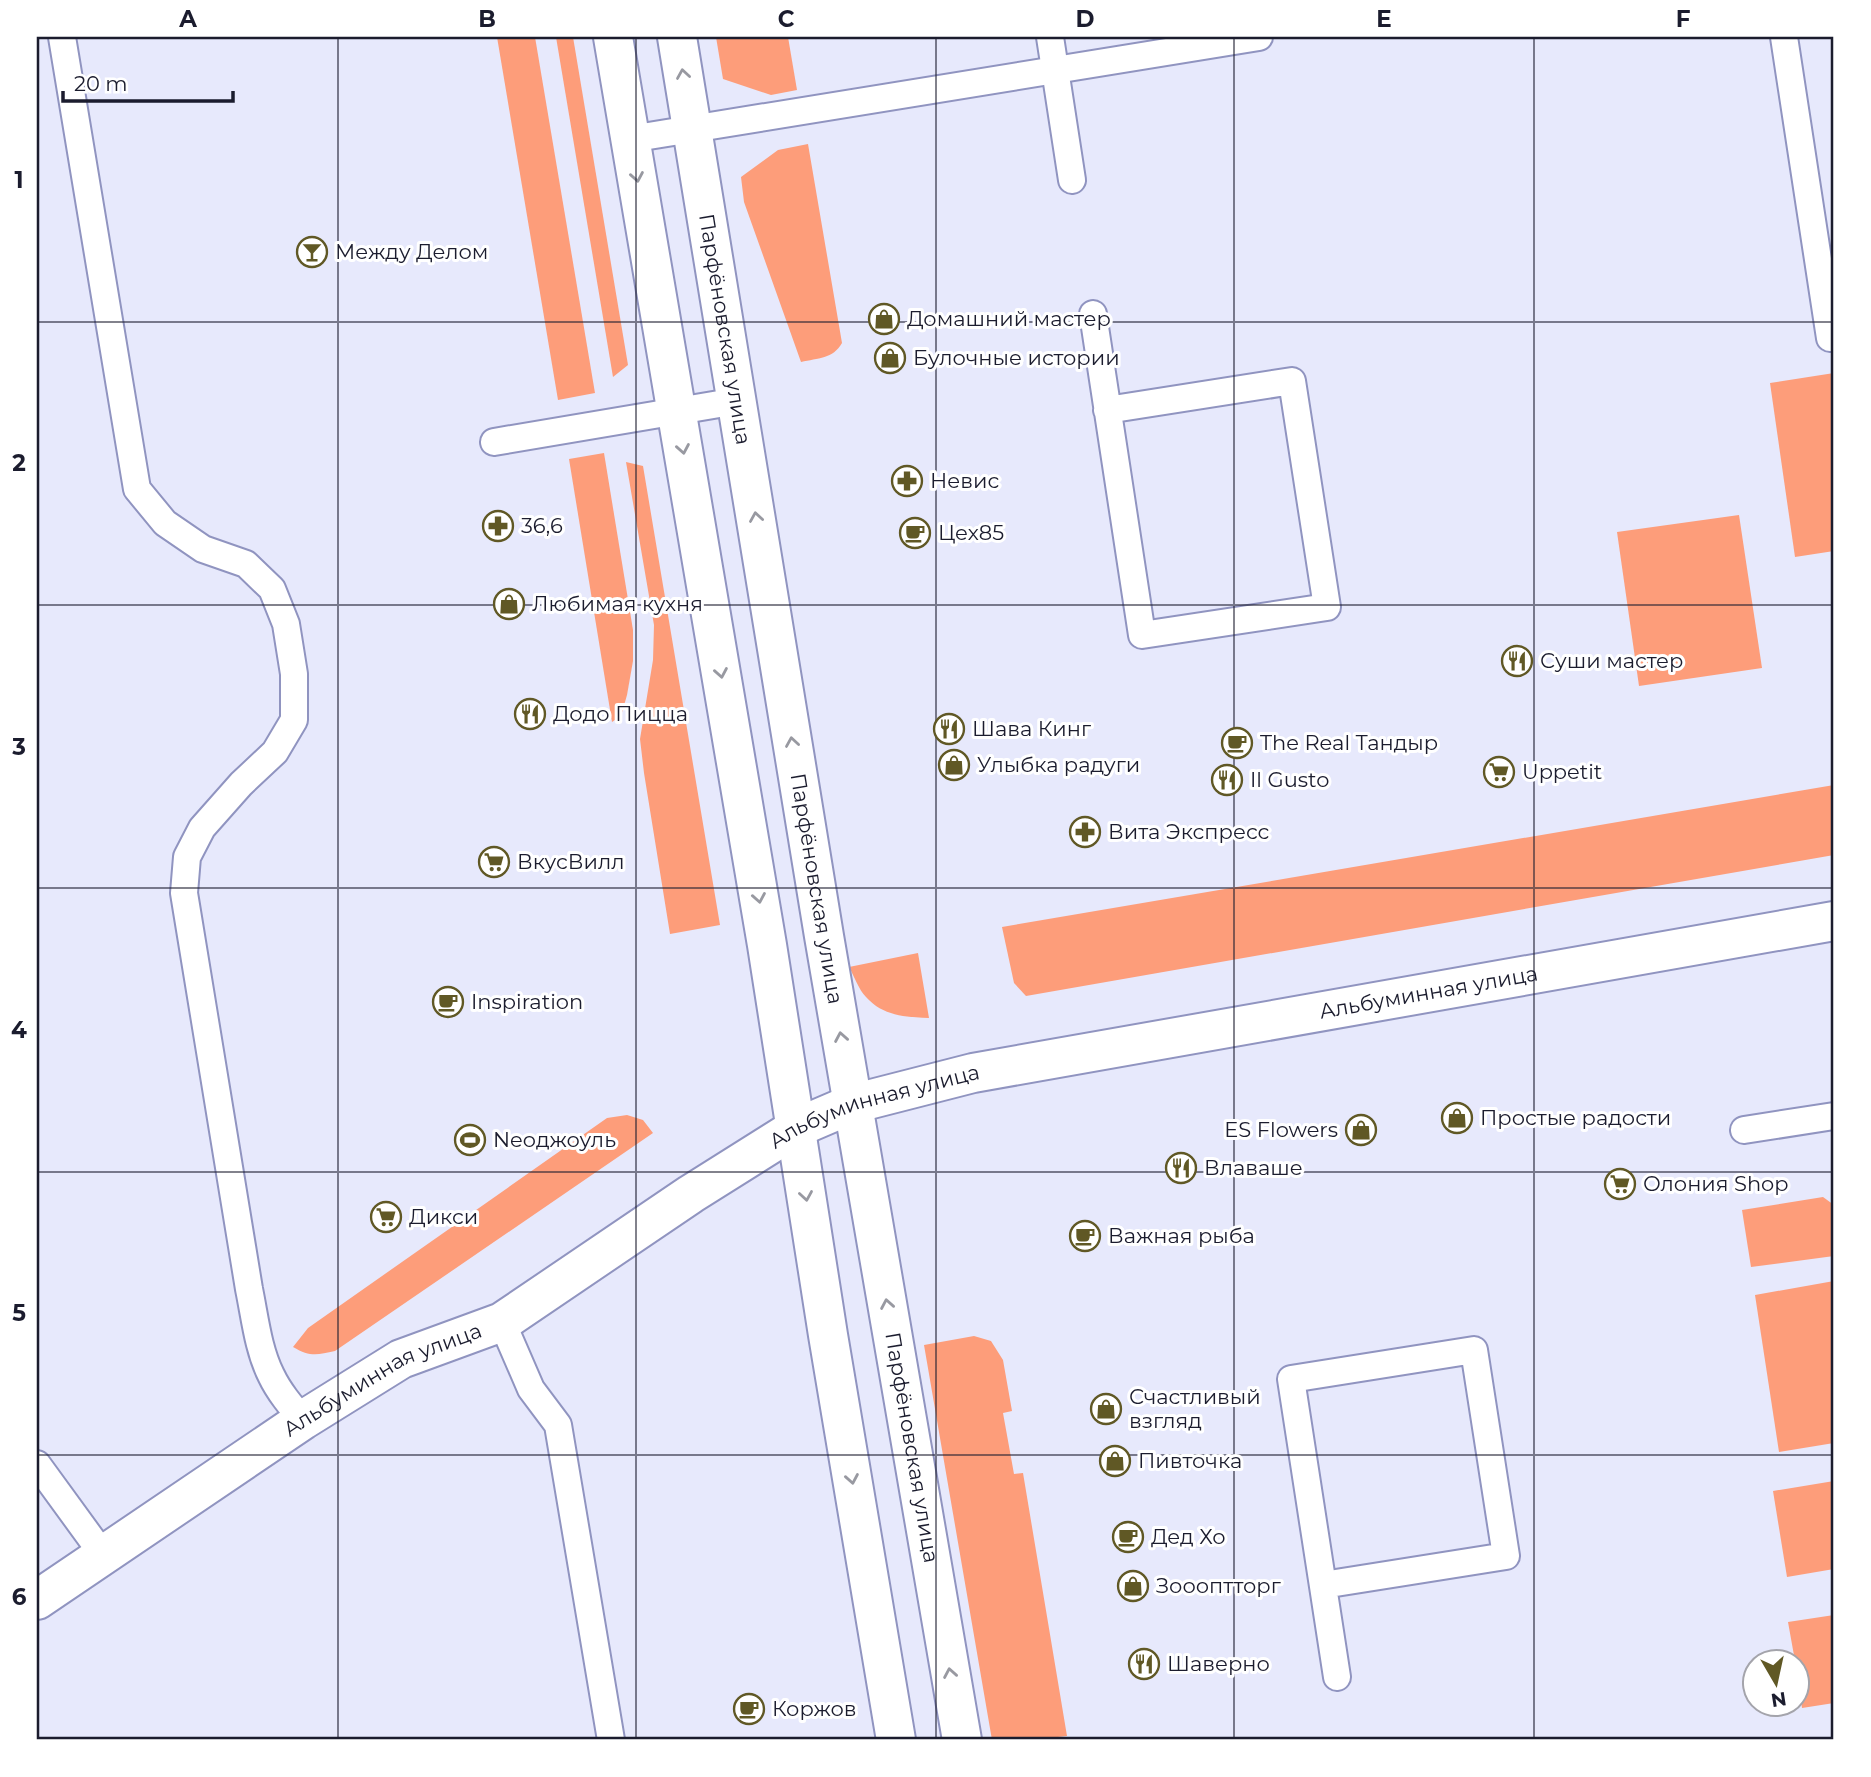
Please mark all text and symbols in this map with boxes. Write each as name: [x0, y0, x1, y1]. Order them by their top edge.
text: A: [178, 5, 197, 33]
text: B: [478, 5, 496, 33]
text: C: [778, 5, 795, 33]
text: D: [1076, 5, 1095, 33]
text: E: [1376, 5, 1392, 33]
text: F: [1676, 5, 1691, 33]
scale bar: [63, 60, 233, 104]
one-way arrow: [677, 69, 692, 81]
text: 20 m: [74, 71, 128, 96]
text: 1: [14, 166, 24, 194]
one-way arrow: [629, 171, 644, 182]
street label: Парфёновская улица: [694, 212, 756, 446]
bar icon: Между Делом: [295, 235, 329, 269]
place label: Между Делом: [335, 239, 488, 264]
shop icon: Домашний мастер: [867, 302, 901, 336]
place label: Домашний мастер: [907, 306, 1111, 331]
shop icon: Булочные истории: [873, 341, 907, 375]
place label: Булочные истории: [913, 345, 1120, 370]
one-way arrow: [675, 443, 690, 455]
text: 2: [12, 449, 26, 477]
pharmacy icon: Невис: [890, 464, 924, 498]
place label: Невис: [930, 468, 999, 493]
pharmacy icon: 36,6: [481, 509, 515, 543]
one-way arrow: [749, 511, 764, 523]
place label: 36,6: [521, 513, 563, 538]
cafe icon: Цех85: [898, 516, 932, 550]
place label: Цех85: [938, 520, 1004, 545]
shop icon: Любимая кухня: [492, 587, 526, 621]
place label: Любимая кухня: [532, 591, 703, 616]
restaurant icon: Суши мастер: [1500, 644, 1534, 678]
place label: Суши мастер: [1540, 648, 1683, 673]
one-way arrow: [713, 668, 728, 679]
restaurant icon: Додо Пицца: [513, 697, 547, 731]
place label: Додо Пицца: [553, 701, 688, 726]
restaurant icon: Шава Кинг: [932, 712, 966, 746]
place label: Шава Кинг: [972, 716, 1091, 741]
cafe icon: The Real Тандыр: [1220, 726, 1254, 760]
place label: The Real Тандыр: [1260, 730, 1438, 755]
text: 3: [11, 733, 26, 761]
one-way arrow: [785, 736, 800, 748]
shop icon: Улыбка радуги: [937, 748, 971, 782]
place label: Улыбка радуги: [977, 752, 1140, 777]
supermarket icon: Uppetit: [1482, 755, 1516, 789]
place label: Uppetit: [1522, 759, 1602, 784]
restaurant icon: Il Gusto: [1210, 763, 1244, 797]
place label: Il Gusto: [1250, 767, 1329, 792]
street label: Парфёновская улица: [786, 771, 848, 1006]
pharmacy icon: Вита Экспресс: [1068, 815, 1102, 849]
place label: Вита Экспресс: [1108, 819, 1270, 844]
supermarket icon: ВкусВилл: [477, 845, 511, 879]
place label: ВкусВилл: [517, 849, 624, 874]
one-way arrow: [751, 892, 766, 904]
street label: Альбуминная улица: [1317, 961, 1540, 1024]
cafe icon: Inspiration: [431, 985, 465, 1019]
place label: Inspiration: [471, 989, 583, 1014]
text: 4: [11, 1016, 27, 1044]
one-way arrow: [834, 1031, 849, 1043]
street label: Альбуминная улица: [764, 1059, 981, 1154]
shop icon: Простые радости: [1440, 1101, 1474, 1135]
place label: Простые радости: [1480, 1105, 1671, 1130]
shop icon: ES Flowers: [1344, 1113, 1378, 1147]
place label: ES Flowers: [1224, 1117, 1338, 1142]
sports icon: Neoджоуль: [453, 1123, 487, 1157]
place label: Neoджоуль: [493, 1127, 616, 1152]
restaurant icon: Влаваше: [1164, 1151, 1198, 1185]
place label: Влаваше: [1204, 1155, 1303, 1180]
supermarket icon: Олония Shop: [1603, 1167, 1637, 1201]
place label: Олония Shop: [1643, 1171, 1789, 1196]
one-way arrow: [798, 1190, 813, 1202]
supermarket icon: Дикси: [369, 1200, 403, 1234]
place label: Дикси: [409, 1204, 478, 1229]
cafe icon: Важная рыба: [1068, 1219, 1102, 1253]
place label: Важная рыба: [1108, 1223, 1255, 1248]
one-way arrow: [880, 1298, 895, 1310]
text: 5: [12, 1299, 26, 1327]
street label: Альбуминная улица: [278, 1318, 485, 1442]
street label: Парфёновская улица: [880, 1330, 944, 1565]
place label: Счастливый взгляд: [1129, 1384, 1261, 1433]
shop icon: Счастливый взгляд: [1089, 1392, 1123, 1426]
shop icon: Пивточка: [1098, 1444, 1132, 1478]
place label: Пивточка: [1138, 1448, 1242, 1473]
one-way arrow: [844, 1473, 859, 1485]
cafe icon: Дед Хо: [1111, 1520, 1145, 1554]
place label: Дед Хо: [1151, 1524, 1226, 1549]
shop icon: Зоооптторг: [1116, 1569, 1150, 1603]
place label: Зоооптторг: [1156, 1573, 1281, 1598]
text: 6: [12, 1583, 27, 1611]
restaurant icon: Шаверно: [1127, 1647, 1161, 1681]
north arrow: [1742, 1648, 1812, 1718]
place label: Шаверно: [1167, 1651, 1270, 1676]
one-way arrow: [943, 1667, 958, 1679]
text: N: [1769, 1687, 1788, 1712]
cafe icon: Коржов: [732, 1692, 766, 1726]
place label: Коржов: [772, 1696, 857, 1721]

